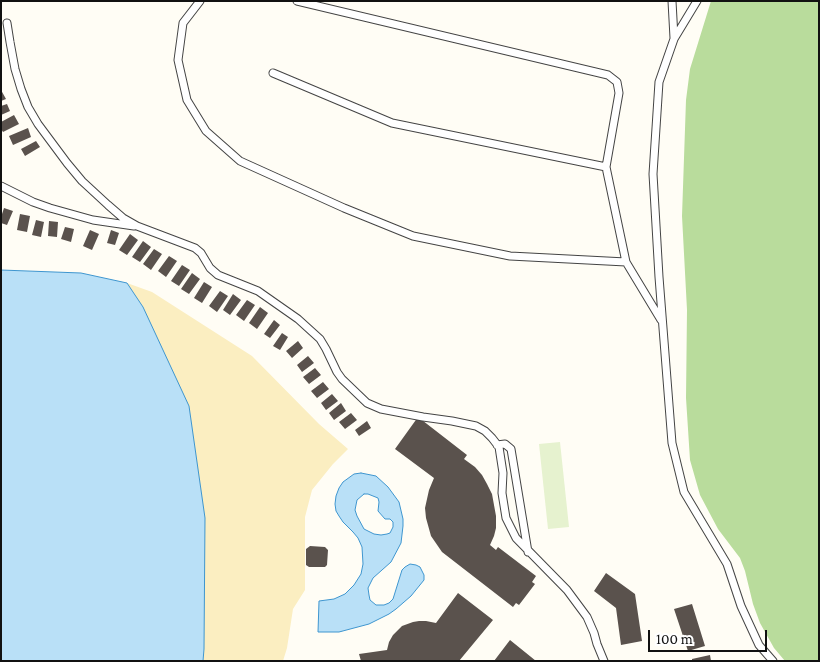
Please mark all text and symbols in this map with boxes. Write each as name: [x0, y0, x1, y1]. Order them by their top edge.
scale bar: [650, 620, 769, 652]
text: 100 m: [656, 631, 693, 647]

